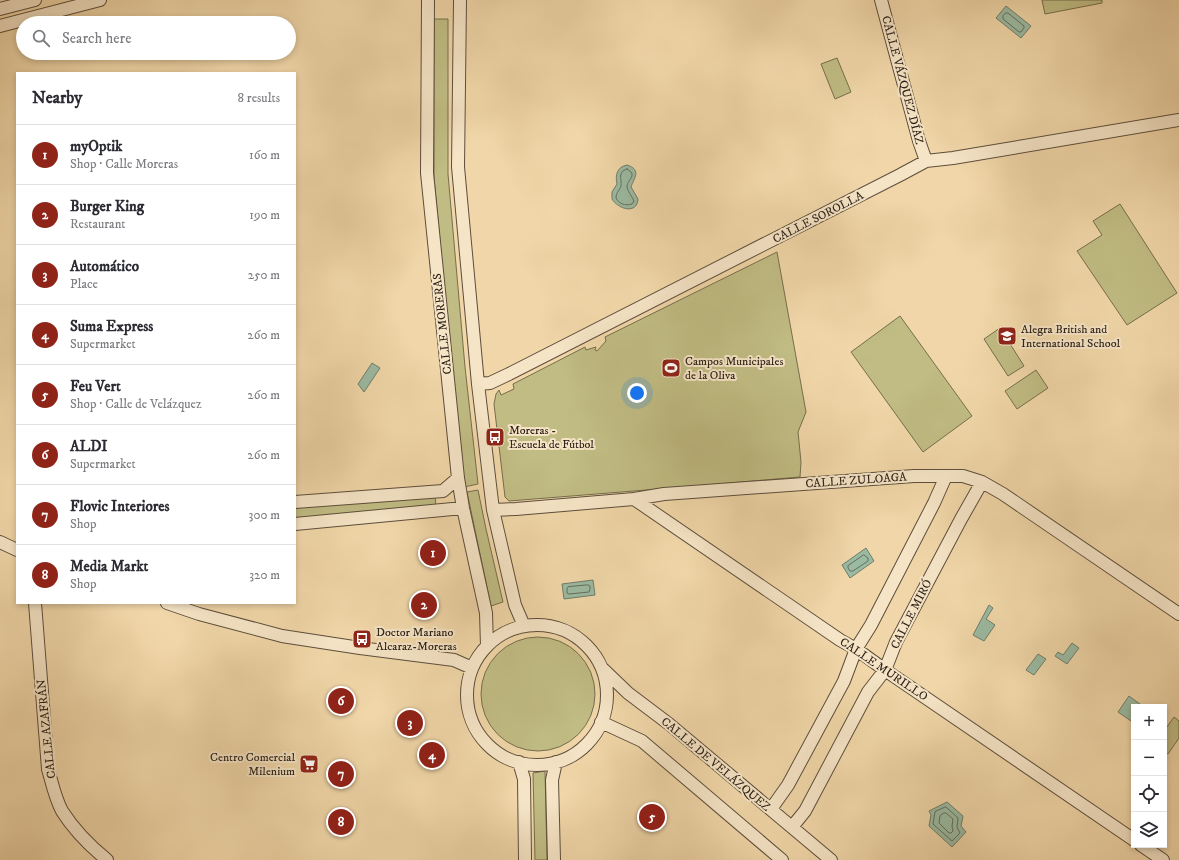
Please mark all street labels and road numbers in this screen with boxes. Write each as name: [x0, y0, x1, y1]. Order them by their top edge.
street label: CALLE VÁZQUEZ DÍAZ: [878, 14, 927, 146]
street label: CALLE SOROLLA: [770, 188, 867, 247]
street label: CALLE MORERAS: [430, 273, 455, 375]
street label: CALLE ZULOAGA: [805, 469, 908, 492]
street label: CALLE MIRÓ: [887, 577, 935, 652]
street label: CALLE MURILLO: [837, 634, 931, 704]
street label: CALLE AZAFRÁN: [34, 678, 59, 779]
street label: CALLE DE VELÁZQUEZ: [658, 714, 774, 815]

